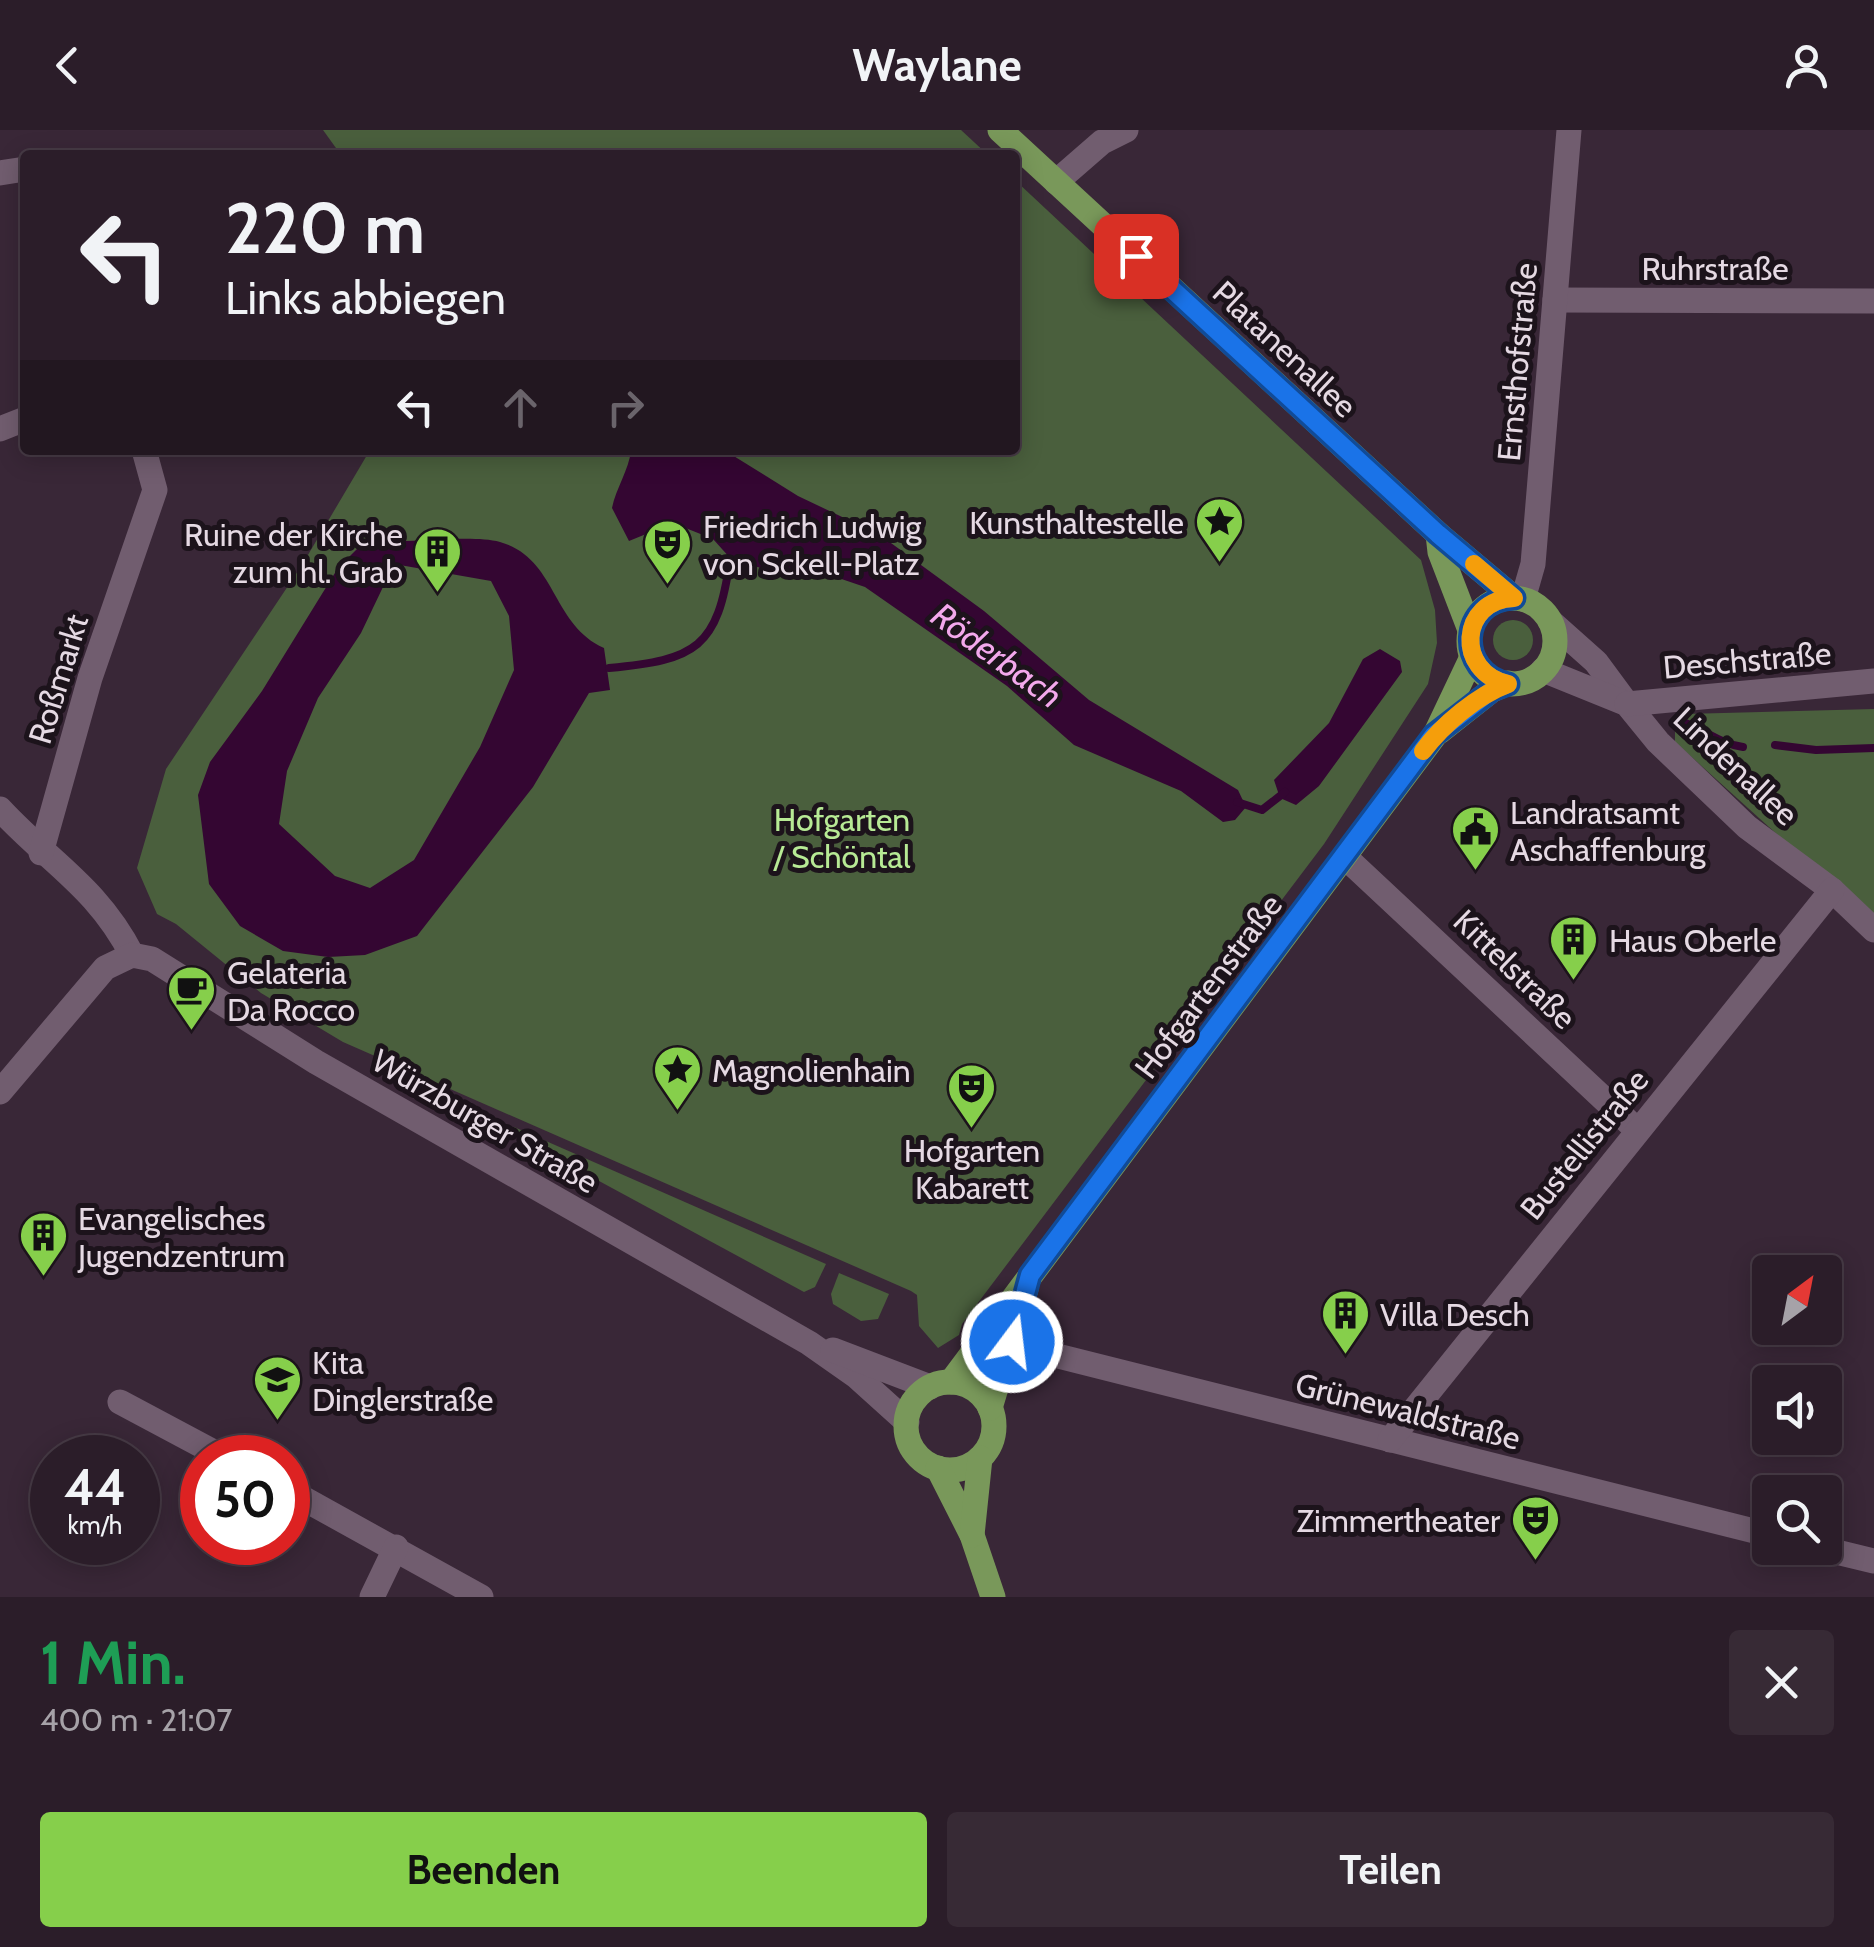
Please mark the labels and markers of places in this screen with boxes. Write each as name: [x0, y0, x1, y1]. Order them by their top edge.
pin: [1094, 214, 1179, 299]
place icon: Kunsthaltestelle: [1193, 496, 1245, 564]
place label: Kunsthaltestelle: [969, 503, 1184, 542]
place label: Friedrich Ludwig von Sckell-Platz: [703, 507, 923, 583]
place label: Ruine der Kirche zum hl. Grab: [184, 515, 403, 591]
theatre icon: Friedrich Ludwig von Sckell-Platz: [642, 518, 694, 586]
building icon: Ruine der Kirche zum hl. Grab: [412, 526, 464, 594]
place label: Landratsamt Aschaffenburg: [1510, 793, 1707, 869]
public building icon: Landratsamt Aschaffenburg: [1449, 804, 1501, 872]
building icon: Haus Oberle: [1548, 914, 1600, 982]
place label: Haus Oberle: [1609, 921, 1776, 960]
place label: Gelateria Da Rocco: [227, 953, 355, 1029]
cafe icon: Gelateria Da Rocco: [166, 964, 218, 1032]
place icon: Magnolienhain: [651, 1044, 703, 1112]
place label: Magnolienhain: [712, 1051, 911, 1090]
theatre icon: Hofgarten Kabarett: [946, 1062, 998, 1130]
place label: Hofgarten Kabarett: [904, 1131, 1040, 1207]
place label: Evangelisches Jugendzentrum: [77, 1199, 285, 1275]
building icon: Evangelisches Jugendzentrum: [17, 1210, 69, 1278]
building icon: Villa Desch: [1319, 1288, 1371, 1356]
place label: Villa Desch: [1380, 1295, 1530, 1334]
place label: Kita Dinglerstraße: [312, 1343, 494, 1419]
school or university icon: Kita Dinglerstraße: [251, 1354, 303, 1422]
theatre icon: Zimmertheater: [1509, 1494, 1561, 1562]
place label: Zimmertheater: [1297, 1501, 1501, 1540]

